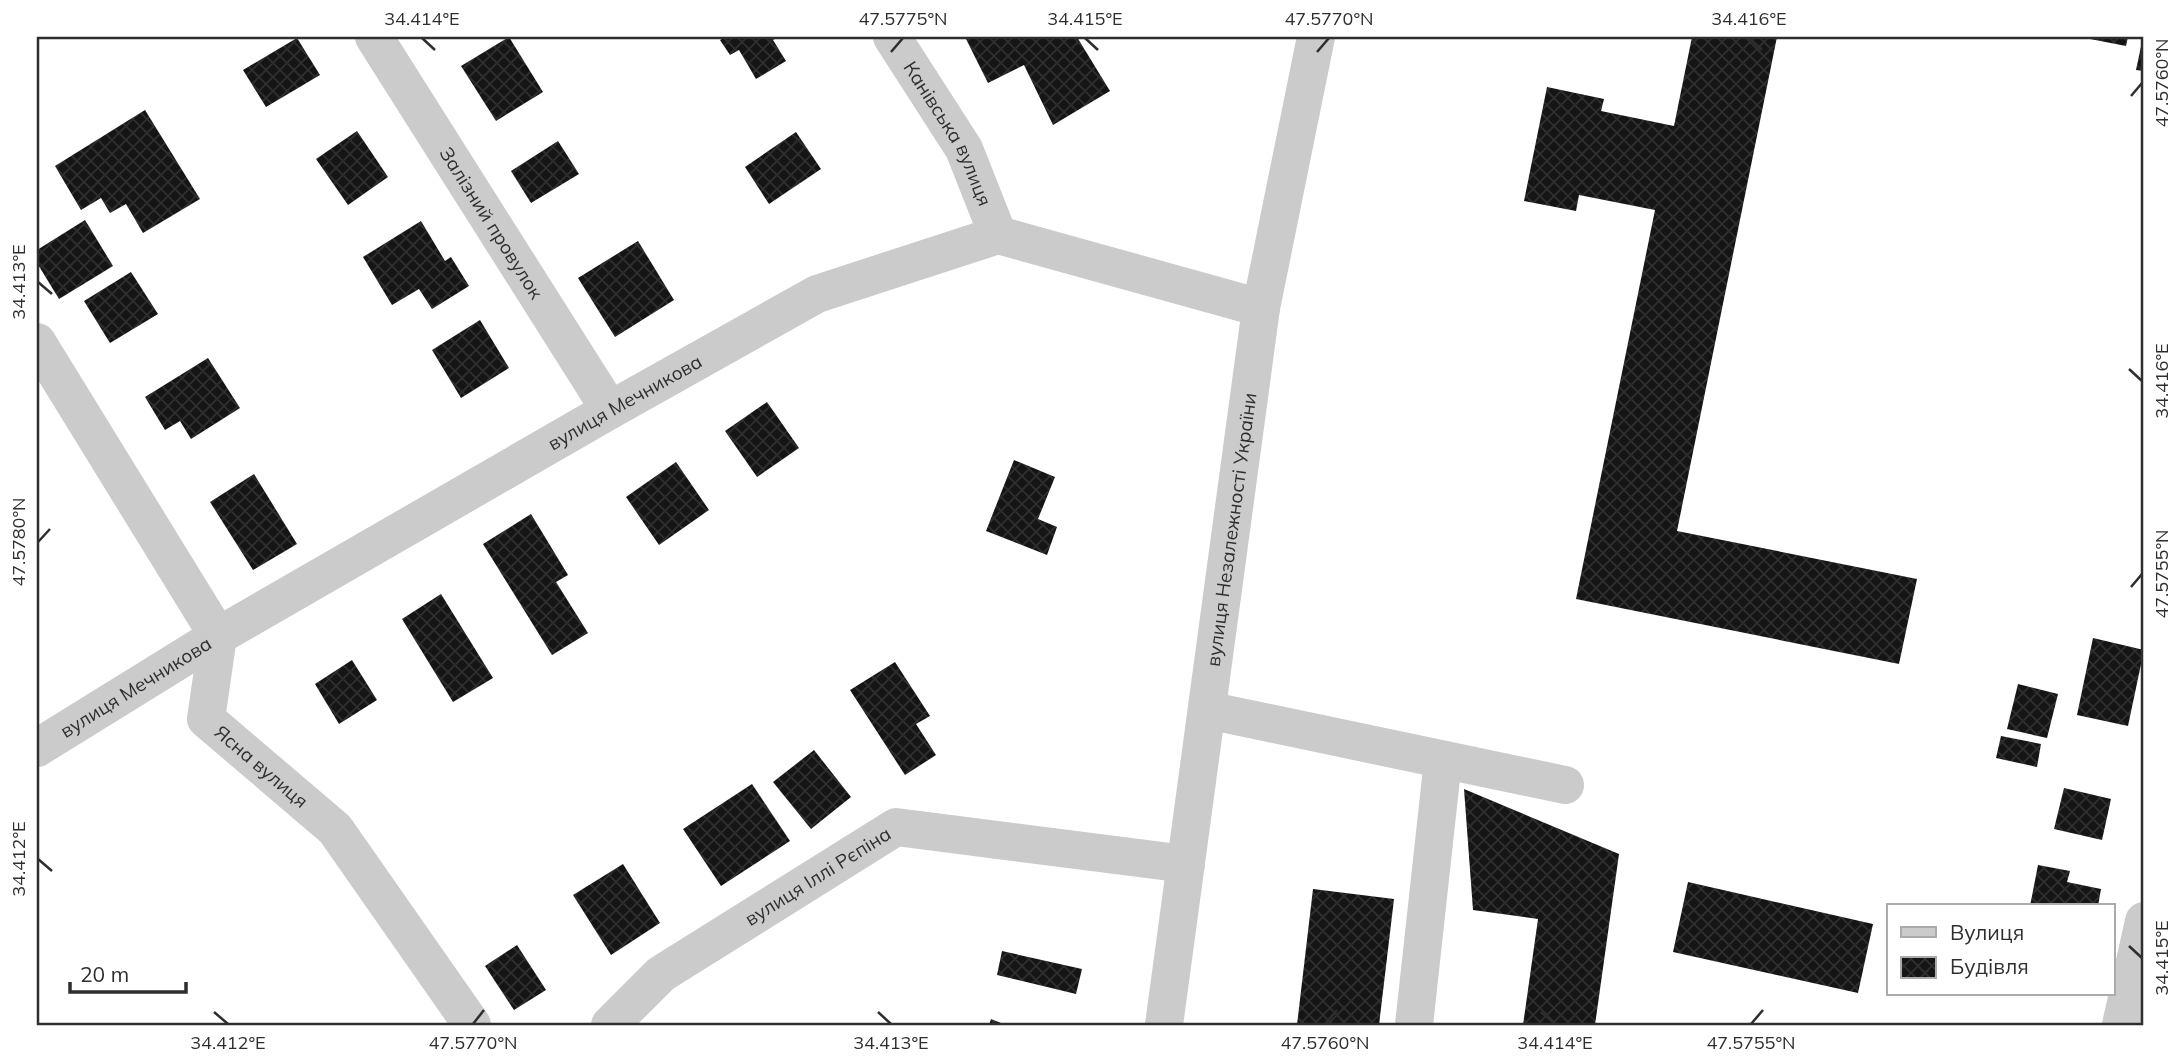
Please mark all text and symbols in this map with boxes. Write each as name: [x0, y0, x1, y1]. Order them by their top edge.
text: 34.414°E: [384, 7, 460, 30]
text: 47.5775°N: [858, 7, 948, 30]
text: 34.415°E: [1047, 7, 1123, 30]
text: 47.5770°N: [1284, 7, 1374, 30]
text: 34.416°E: [1711, 7, 1787, 30]
text: 47.5760°N: [2150, 38, 2173, 128]
street label: Канівська вулиця: [899, 56, 997, 209]
street label: Залізний провулок: [435, 142, 549, 304]
text: 34.413°E: [7, 244, 30, 320]
text: 34.416°E: [2150, 343, 2173, 419]
street label: вулиця Мечникова: [543, 349, 706, 455]
street label: вулиця Незалежності України: [1201, 391, 1261, 668]
text: 47.5780°N: [7, 497, 30, 587]
text: 47.5755°N: [2150, 529, 2173, 619]
street label: вулиця Мечникова: [56, 631, 216, 743]
street label: Ясна вулиця: [210, 720, 313, 813]
text: 34.412°E: [7, 821, 30, 897]
street label: вулиця Іллі Рєпіна: [740, 821, 895, 931]
legend: [1887, 904, 2114, 996]
text: Вулиця: [1950, 919, 2024, 945]
text: 34.415°E: [2150, 920, 2173, 996]
scale bar: [70, 950, 186, 994]
text: Будівля: [1950, 953, 2029, 979]
text: 20 m: [80, 961, 129, 987]
text: 34.412°E: [190, 1031, 266, 1054]
text: 47.5770°N: [428, 1031, 518, 1054]
text: 34.413°E: [853, 1031, 929, 1054]
text: 47.5760°N: [1280, 1031, 1370, 1054]
text: 34.414°E: [1517, 1031, 1593, 1054]
text: 47.5755°N: [1706, 1031, 1796, 1054]

